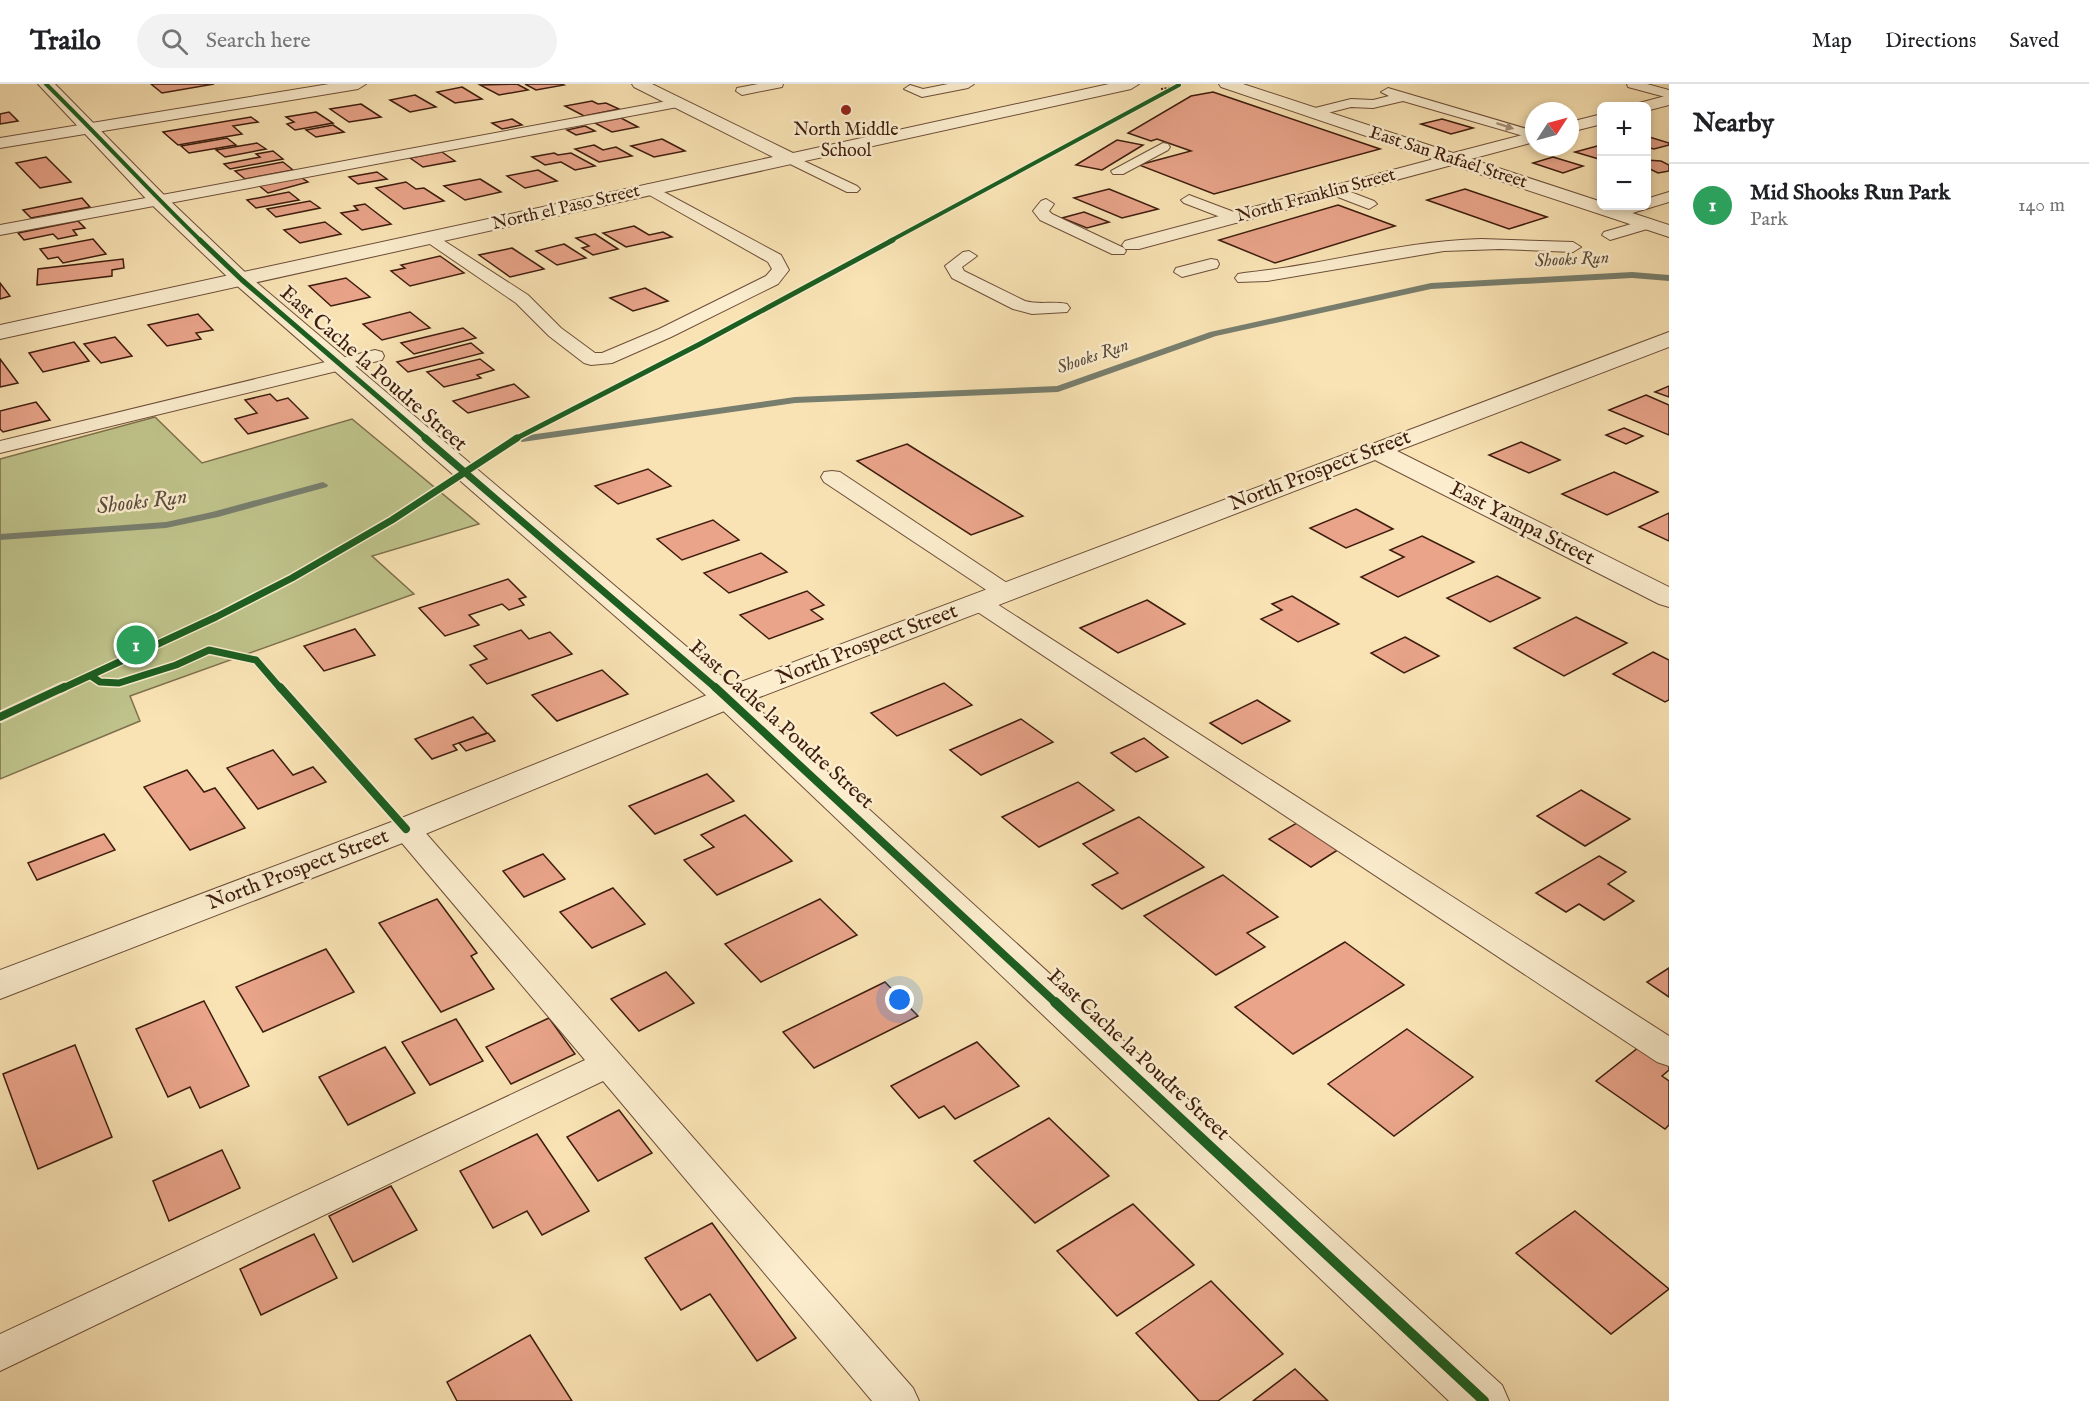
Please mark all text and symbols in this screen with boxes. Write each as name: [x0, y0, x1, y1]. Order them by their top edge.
search box: [137, 14, 557, 68]
text: Trailo: [30, 24, 101, 59]
icon: search: [158, 25, 191, 58]
text: Search here: [206, 27, 311, 55]
text: Map: [1812, 28, 1852, 55]
text: Directions: [1885, 28, 1976, 55]
text: Saved: [2009, 28, 2059, 55]
north arrow: [1525, 102, 1579, 156]
map controls: [1597, 102, 1651, 210]
button: +: [1597, 102, 1651, 156]
marker: North Middle School: [839, 103, 853, 117]
text: Nearby: [1693, 107, 1774, 140]
place label: North Middle School: [794, 119, 898, 163]
street label: East San Rafael Street: [1366, 122, 1530, 194]
one-way arrow: [1496, 122, 1514, 131]
button: −: [1597, 156, 1651, 210]
street label: North Franklin Street: [1234, 164, 1398, 228]
text: Mid Shooks Run Park: [1750, 179, 1950, 207]
street label: North el Paso Street: [490, 180, 642, 236]
text: 1: [1709, 193, 1716, 218]
text: 140 m: [2018, 193, 2065, 218]
text: Park: [1750, 207, 1788, 232]
water label: Shooks Run: [1534, 247, 1610, 273]
street label: East Cache la Poudre Street: [274, 280, 472, 458]
water label: Shooks Run: [1054, 334, 1132, 380]
street label: North Prospect Street: [1226, 424, 1414, 518]
street label: East Yampa Street: [1445, 476, 1599, 572]
water label: Shooks Run: [95, 483, 189, 521]
street label: North Prospect Street: [773, 598, 961, 692]
pin: 1: [116, 622, 156, 668]
street label: East Cache la Poudre Street: [683, 635, 879, 815]
street label: North Prospect Street: [204, 823, 392, 917]
street label: East Cache la Poudre Street: [1041, 963, 1235, 1147]
your location: [885, 985, 914, 1014]

